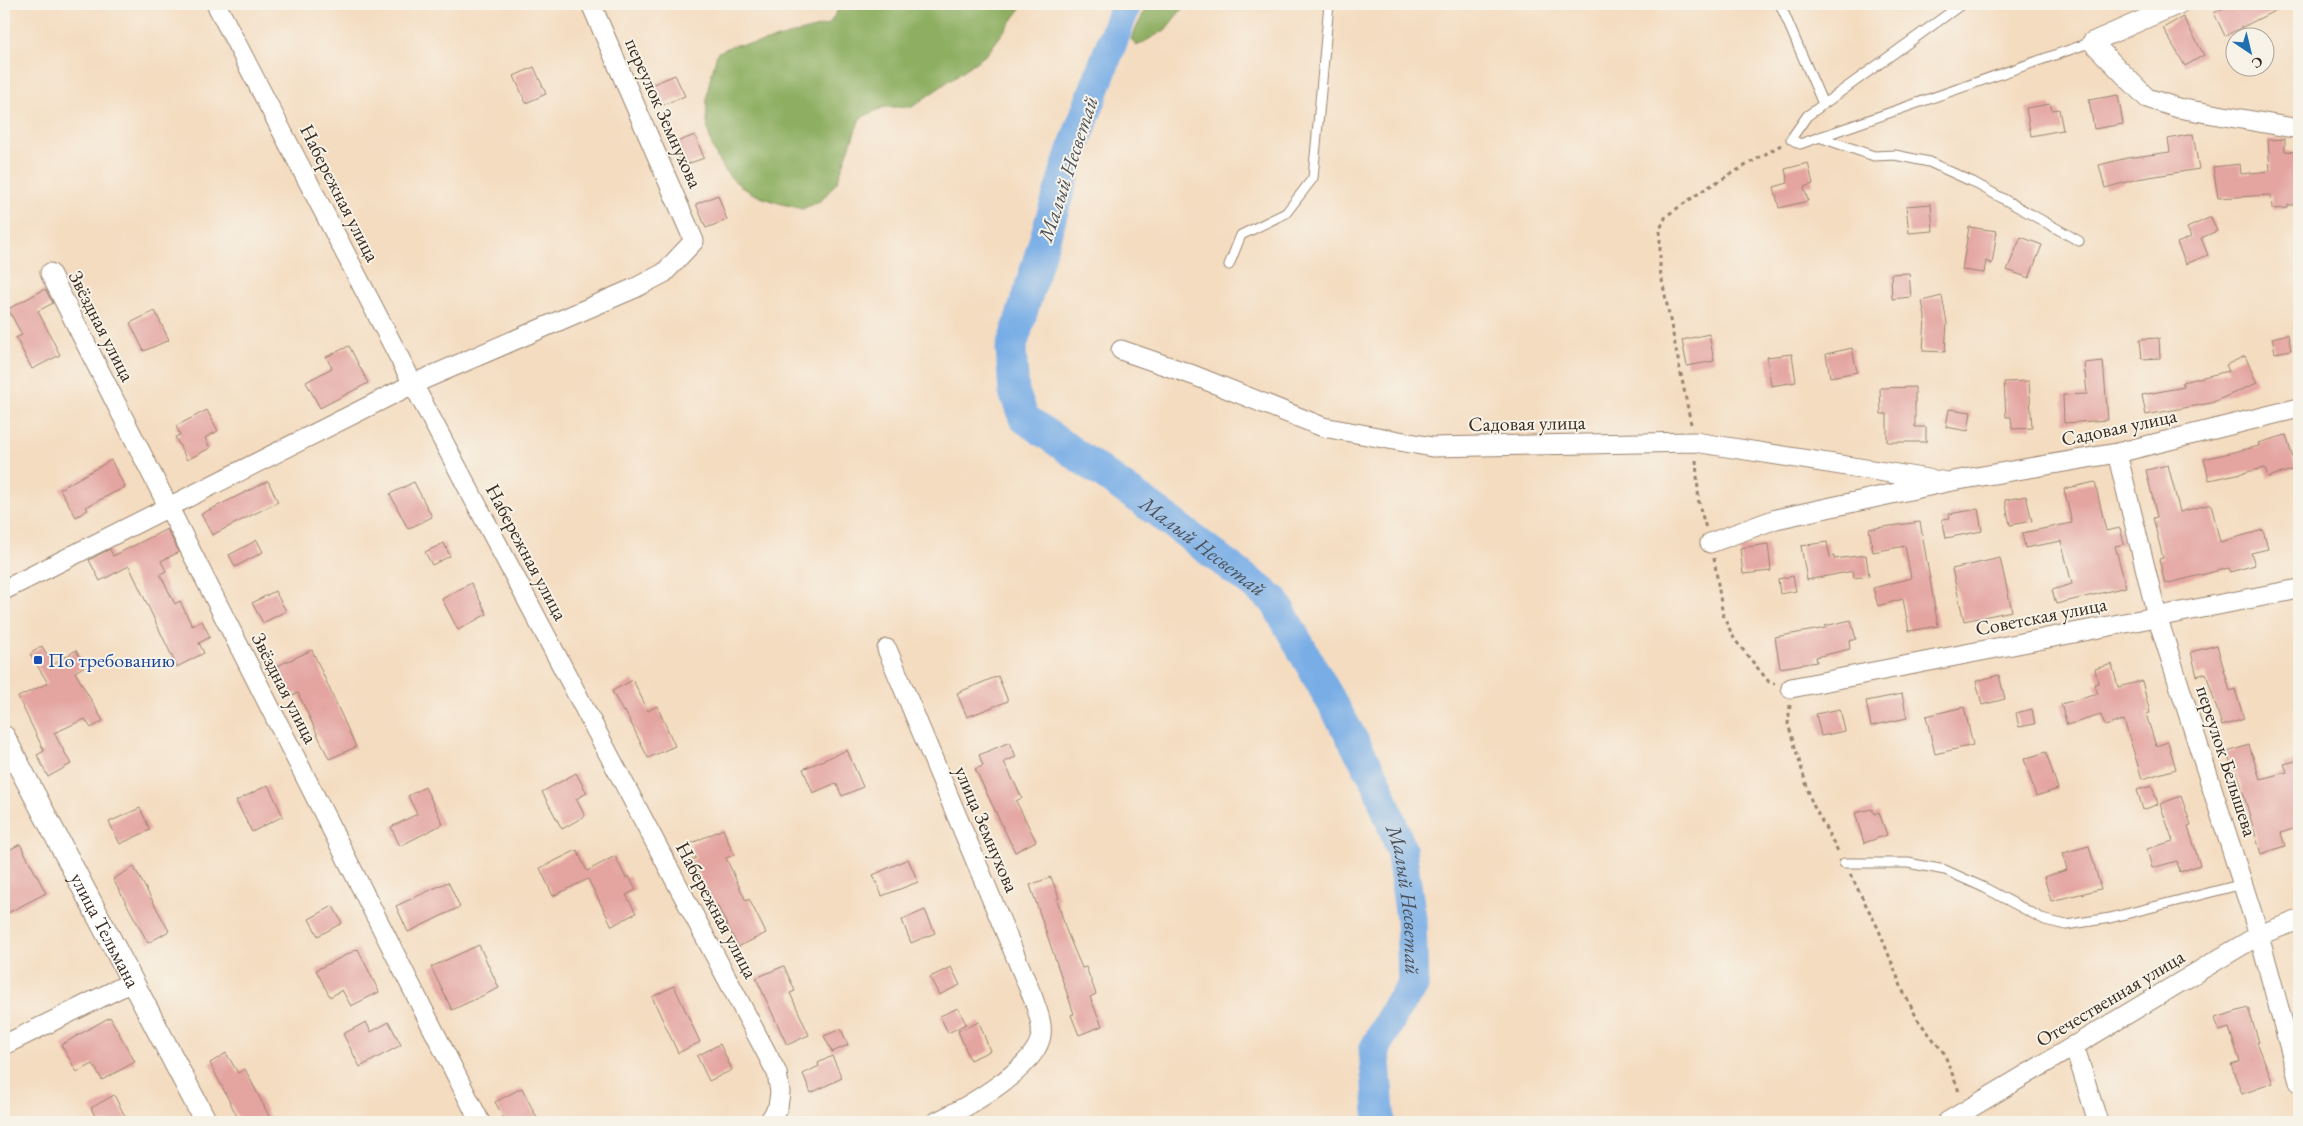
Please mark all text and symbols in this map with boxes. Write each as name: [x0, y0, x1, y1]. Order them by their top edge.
north arrow: [2226, 28, 2276, 78]
street label: переулок Земнухова: [619, 34, 709, 192]
text: С: [2248, 52, 2267, 73]
water label: Малый Несветай: [1031, 93, 1104, 247]
street label: Набережная улица: [294, 120, 386, 266]
street label: Звёздная улица: [63, 266, 141, 386]
street label: Садовая улица: [2059, 402, 2179, 452]
street label: Садовая улица: [1468, 409, 1586, 437]
street label: Набережная улица: [480, 479, 574, 625]
water label: Малый Несветай: [1133, 489, 1272, 602]
street label: Советская улица: [1973, 591, 2109, 641]
street label: Звёздная улица: [246, 628, 324, 748]
place label: По требованию: [48, 647, 175, 673]
marker: По требованию: [32, 654, 44, 666]
street label: переулок Белышева: [2190, 682, 2264, 840]
street label: улица Земнухова: [949, 762, 1025, 896]
water label: Малый Несветай: [1380, 819, 1427, 975]
street label: Набережная улица: [670, 837, 764, 983]
street label: улица Тельмана: [64, 868, 146, 992]
street label: Отечественная улица: [2031, 943, 2189, 1053]

